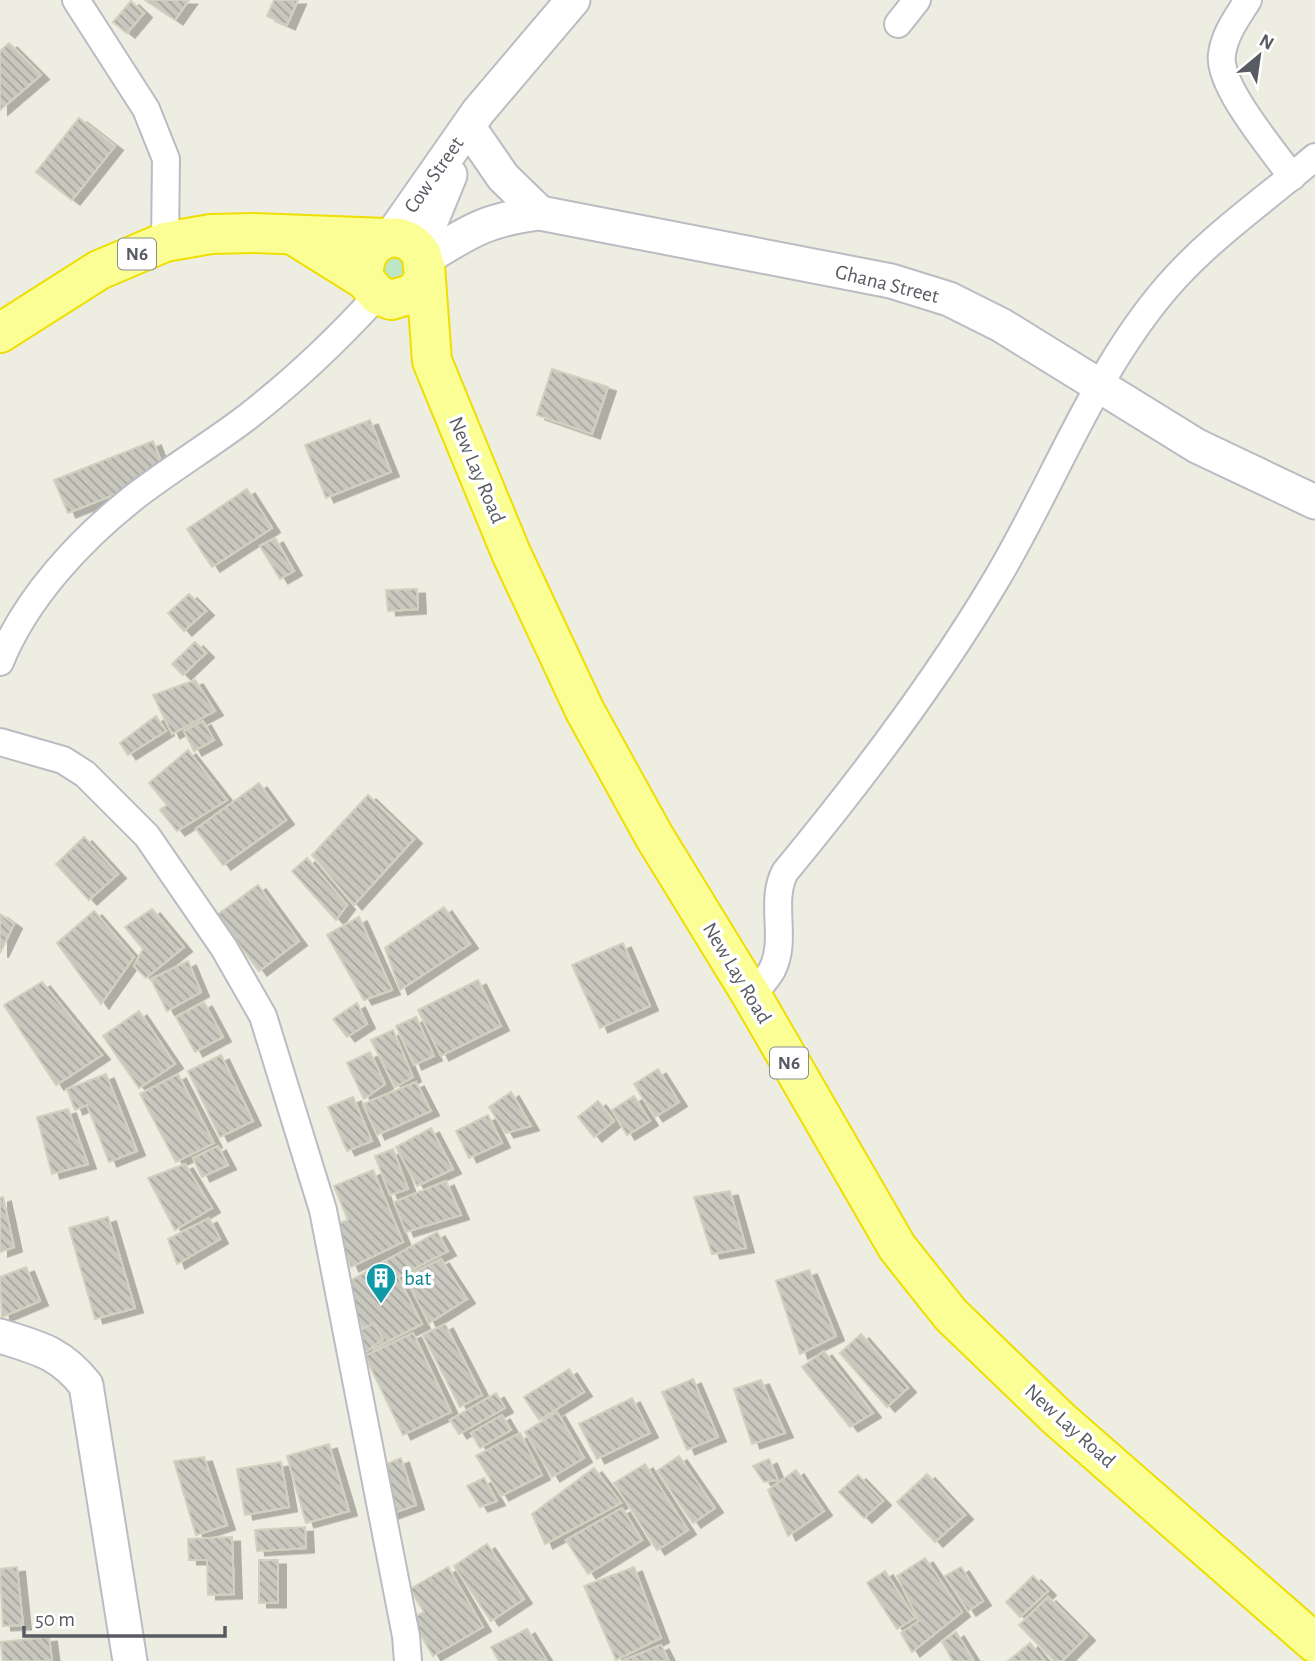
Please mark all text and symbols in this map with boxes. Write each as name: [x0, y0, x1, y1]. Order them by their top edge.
north arrow: [1224, 21, 1294, 91]
text: N: [1256, 31, 1277, 54]
street label: Cow Street: [400, 133, 468, 217]
road number: N6: [118, 238, 156, 270]
street label: Ghana Street: [833, 261, 941, 307]
street label: New Lay Road: [445, 414, 509, 526]
street label: New Lay Road: [699, 919, 775, 1027]
road number: N6: [770, 1048, 808, 1078]
building icon: bat: [364, 1261, 398, 1305]
place label: bat: [404, 1268, 431, 1289]
street label: New Lay Road: [1021, 1380, 1119, 1472]
scale bar: [24, 1594, 226, 1638]
text: 50 m: [35, 1609, 75, 1630]

